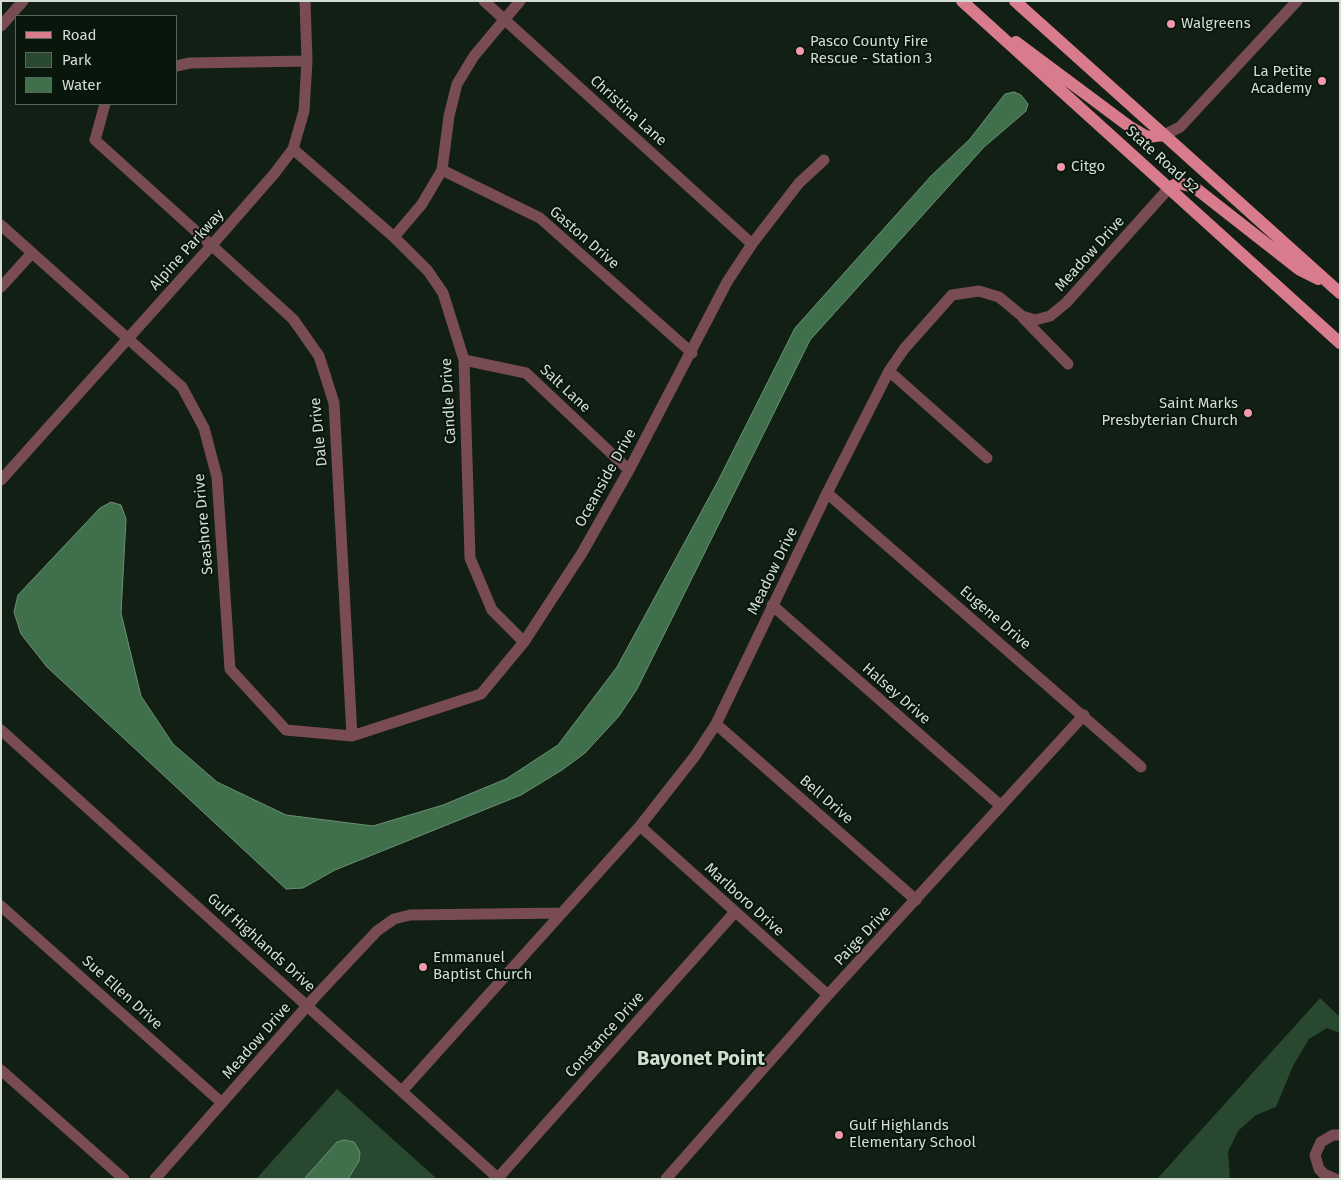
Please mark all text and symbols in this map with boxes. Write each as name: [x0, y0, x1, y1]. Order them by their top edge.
legend: [15, 15, 178, 105]
place label: Walgreens: [1181, 15, 1251, 33]
marker: Walgreens: [1165, 18, 1177, 30]
text: Road: [62, 26, 97, 44]
place label: Pasco County Fire Rescue - Station 3: [810, 33, 932, 68]
marker: Pasco County Fire Rescue - Station 3: [794, 45, 806, 57]
text: Park: [62, 51, 92, 69]
place label: La Petite Academy: [1251, 63, 1312, 98]
street label: Christina Lane: [586, 72, 670, 150]
marker: La Petite Academy: [1316, 75, 1328, 87]
text: Water: [62, 76, 101, 94]
street label: State Road 52: [1122, 122, 1202, 198]
place label: Citgo: [1071, 158, 1105, 176]
marker: Citgo: [1055, 161, 1067, 173]
street label: Gaston Drive: [546, 203, 622, 273]
street label: Alpine Parkway: [146, 206, 228, 294]
street label: Meadow Drive: [1051, 212, 1129, 296]
street label: Candle Drive: [438, 358, 460, 444]
street label: Salt Lane: [536, 361, 594, 417]
place label: Saint Marks Presbyterian Church: [1101, 395, 1238, 430]
street label: Dale Drive: [306, 397, 332, 467]
marker: Saint Marks Presbyterian Church: [1242, 407, 1254, 419]
street label: Oceanside Drive: [572, 426, 640, 530]
street label: Seashore Drive: [191, 473, 217, 575]
street label: Meadow Drive: [744, 524, 802, 618]
street label: Eugene Drive: [956, 582, 1034, 654]
street label: Halsey Drive: [858, 660, 934, 728]
street label: Bell Drive: [795, 772, 857, 828]
street label: Marlboro Drive: [700, 860, 788, 940]
street label: Gulf Highlands Drive: [203, 890, 319, 996]
street label: Paige Drive: [831, 902, 895, 970]
place label: Emmanuel Baptist Church: [433, 949, 532, 984]
street label: Sue Ellen Drive: [78, 952, 166, 1034]
marker: Emmanuel Baptist Church: [417, 961, 429, 973]
street label: Constance Drive: [562, 988, 648, 1082]
street label: Meadow Drive: [219, 999, 295, 1083]
district label: Bayonet Point: [637, 1047, 765, 1071]
place label: Gulf Highlands Elementary School: [849, 1117, 976, 1152]
marker: Gulf Highlands Elementary School: [833, 1129, 845, 1141]

